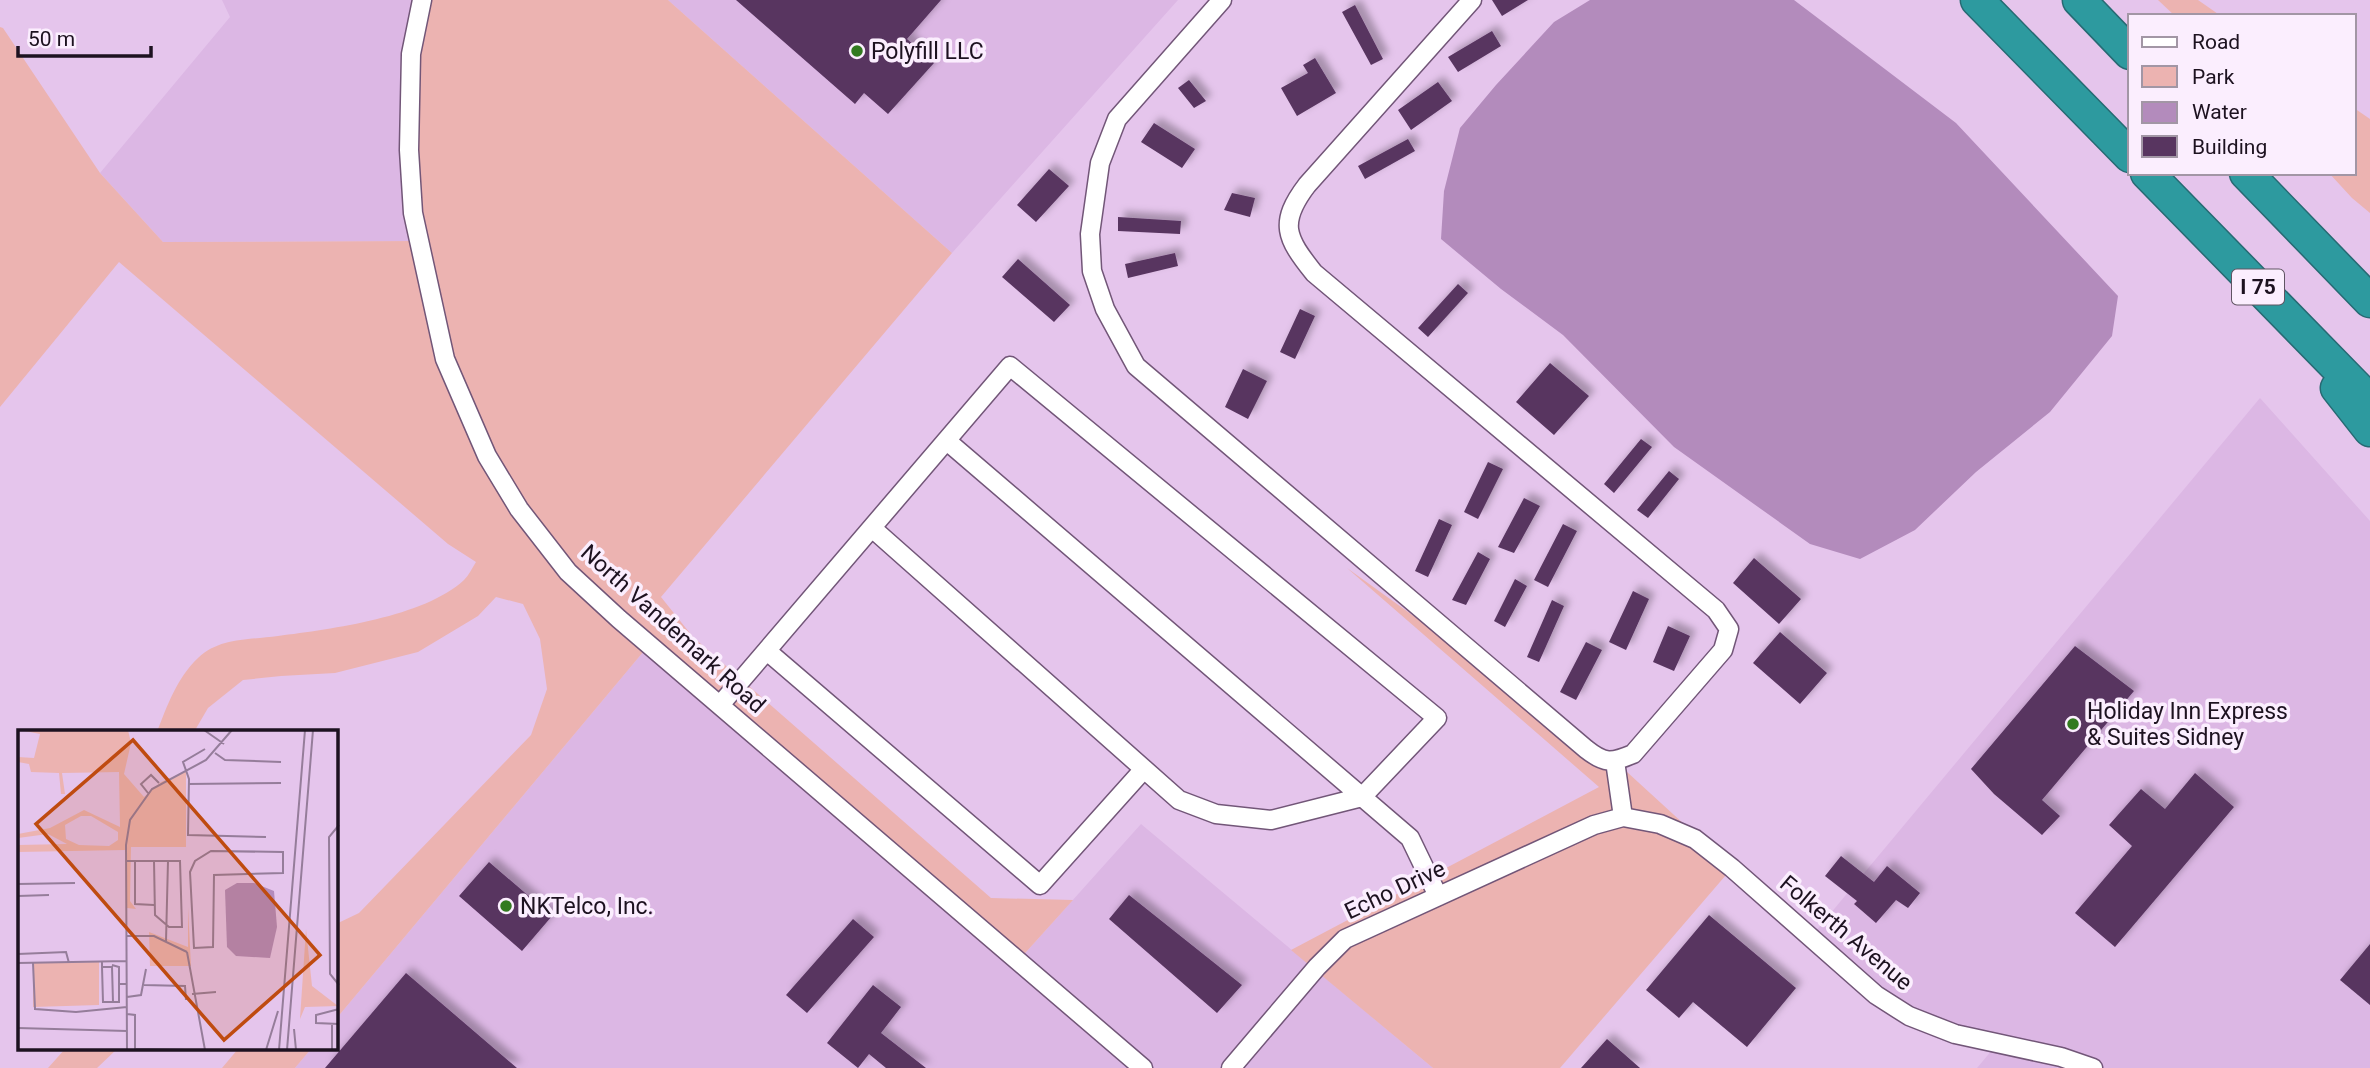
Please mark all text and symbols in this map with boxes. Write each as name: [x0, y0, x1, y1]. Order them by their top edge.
scale bar: [18, 14, 150, 58]
legend: [2128, 14, 2356, 175]
text: 50 m: [28, 27, 75, 51]
text: Road: [2192, 30, 2240, 54]
place label: Polyfill LLC: [871, 38, 984, 65]
marker: Polyfill LLC: [849, 43, 865, 59]
text: Park: [2192, 65, 2235, 89]
text: Water: [2192, 100, 2247, 124]
text: Building: [2192, 135, 2267, 159]
road number: I 75: [2232, 270, 2284, 304]
street label: North Vandemark Road: [575, 539, 771, 719]
place label: Holiday Inn Express & Suites Sidney: [2087, 698, 2288, 751]
marker: Holiday Inn Express & Suites Sidney: [2065, 716, 2081, 732]
inset map: [18, 730, 338, 1050]
street label: Echo Drive: [1340, 855, 1450, 925]
street label: Folkerth Avenue: [1774, 870, 1918, 996]
place label: NKTelco, Inc.: [520, 893, 654, 920]
marker: NKTelco, Inc.: [498, 898, 514, 914]

